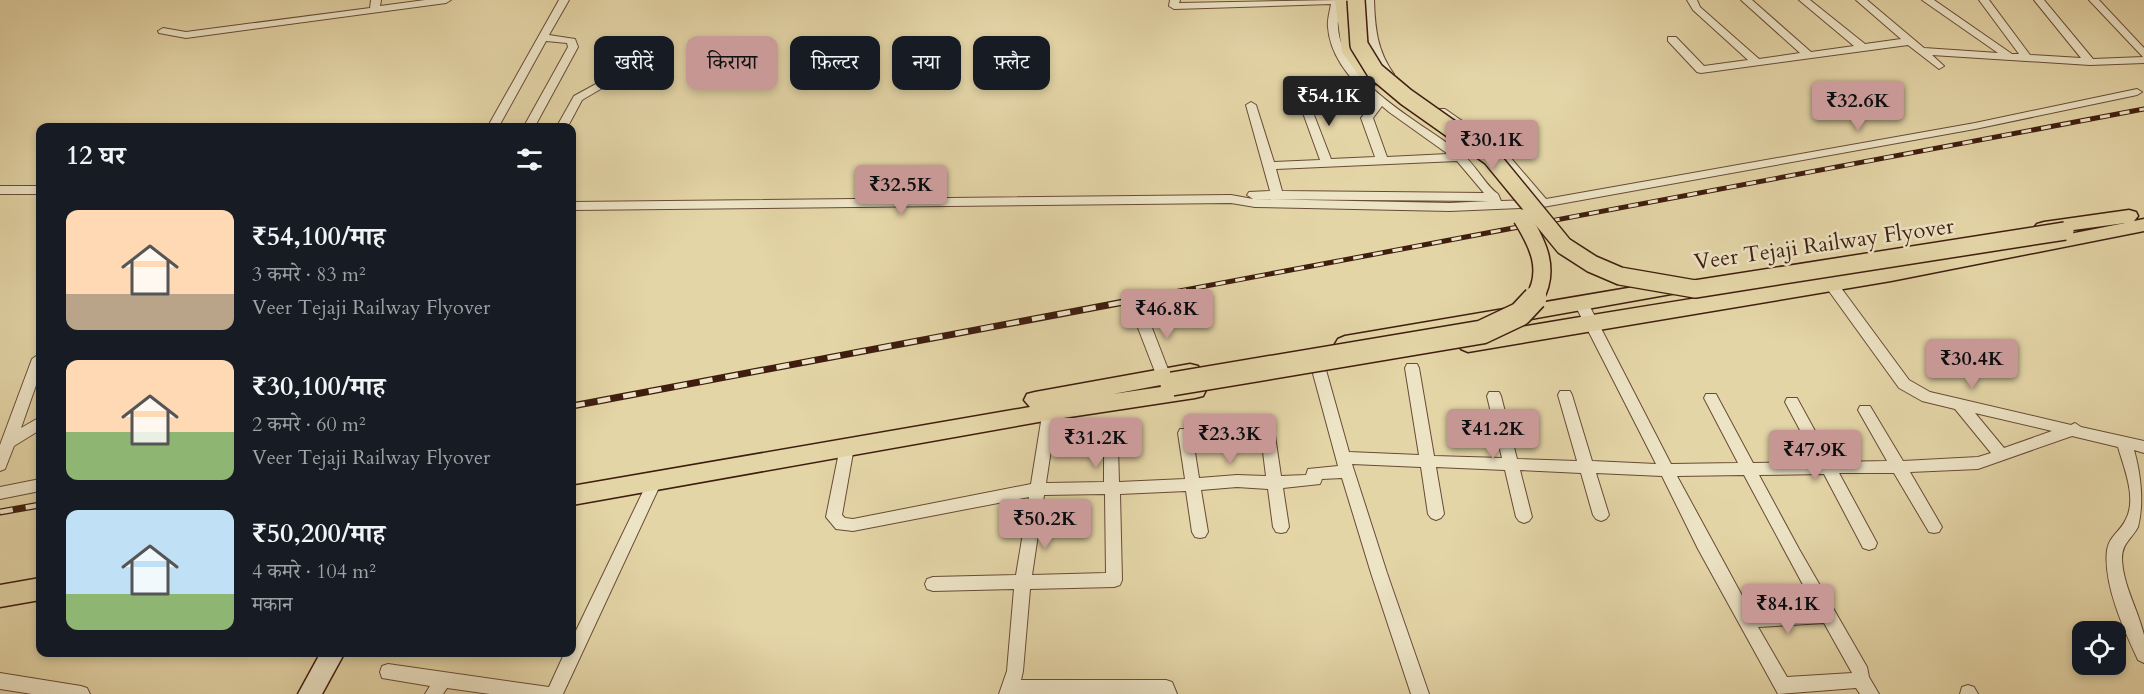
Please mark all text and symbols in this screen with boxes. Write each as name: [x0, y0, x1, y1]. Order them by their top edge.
chip: खरीदें: [594, 36, 674, 90]
chip: किराया: [686, 36, 778, 90]
chip: फ़िल्टर: [790, 36, 880, 90]
chip: नया: [892, 36, 961, 90]
chip: फ़्लैट: [973, 36, 1050, 90]
pin: ₹54.1K: [1280, 76, 1378, 127]
pin: ₹32.6K: [1809, 81, 1907, 132]
text: ₹54.1K: [1297, 82, 1361, 109]
text: ₹32.6K: [1826, 87, 1890, 114]
pin: ₹30.1K: [1443, 120, 1541, 171]
text: ₹30.1K: [1460, 126, 1524, 153]
text: 12 घर: [66, 138, 125, 173]
icon: filters: [513, 143, 546, 176]
pin: ₹32.5K: [852, 165, 950, 216]
text: ₹32.5K: [869, 171, 933, 198]
street label: Veer Tejaji Railway Flyover: [1692, 211, 1957, 277]
text: ₹54,100/माह: [252, 219, 385, 254]
icon: home: [114, 234, 186, 306]
text: 3 कमरे · 83 m²: [252, 261, 366, 288]
pin: ₹46.8K: [1118, 289, 1216, 340]
text: Veer Tejaji Railway Flyover: [252, 294, 490, 321]
text: ₹46.8K: [1135, 295, 1199, 322]
pin: ₹30.4K: [1923, 339, 2021, 390]
text: ₹30.4K: [1940, 345, 2004, 372]
text: ₹30,100/माह: [252, 369, 385, 404]
icon: home: [114, 384, 186, 456]
pin: ₹41.2K: [1444, 409, 1542, 460]
text: 2 कमरे · 60 m²: [252, 411, 366, 438]
pin: ₹23.3K: [1181, 414, 1279, 465]
text: ₹41.2K: [1461, 415, 1525, 442]
pin: ₹31.2K: [1047, 418, 1145, 469]
text: ₹23.3K: [1198, 420, 1262, 447]
text: ₹31.2K: [1064, 424, 1128, 451]
pin: ₹47.9K: [1766, 430, 1864, 481]
text: ₹47.9K: [1783, 436, 1847, 463]
text: Veer Tejaji Railway Flyover: [252, 444, 490, 471]
pin: ₹50.2K: [996, 499, 1094, 550]
text: ₹50.2K: [1013, 505, 1077, 532]
text: ₹50,200/माह: [252, 516, 385, 551]
icon: home: [114, 534, 186, 606]
text: 4 कमरे · 104 m²: [252, 558, 376, 585]
pin: ₹84.1K: [1739, 584, 1837, 635]
text: ₹84.1K: [1756, 590, 1820, 617]
text: मकान: [252, 591, 293, 618]
map controls: [2072, 621, 2126, 675]
button: locate: [2072, 621, 2126, 675]

